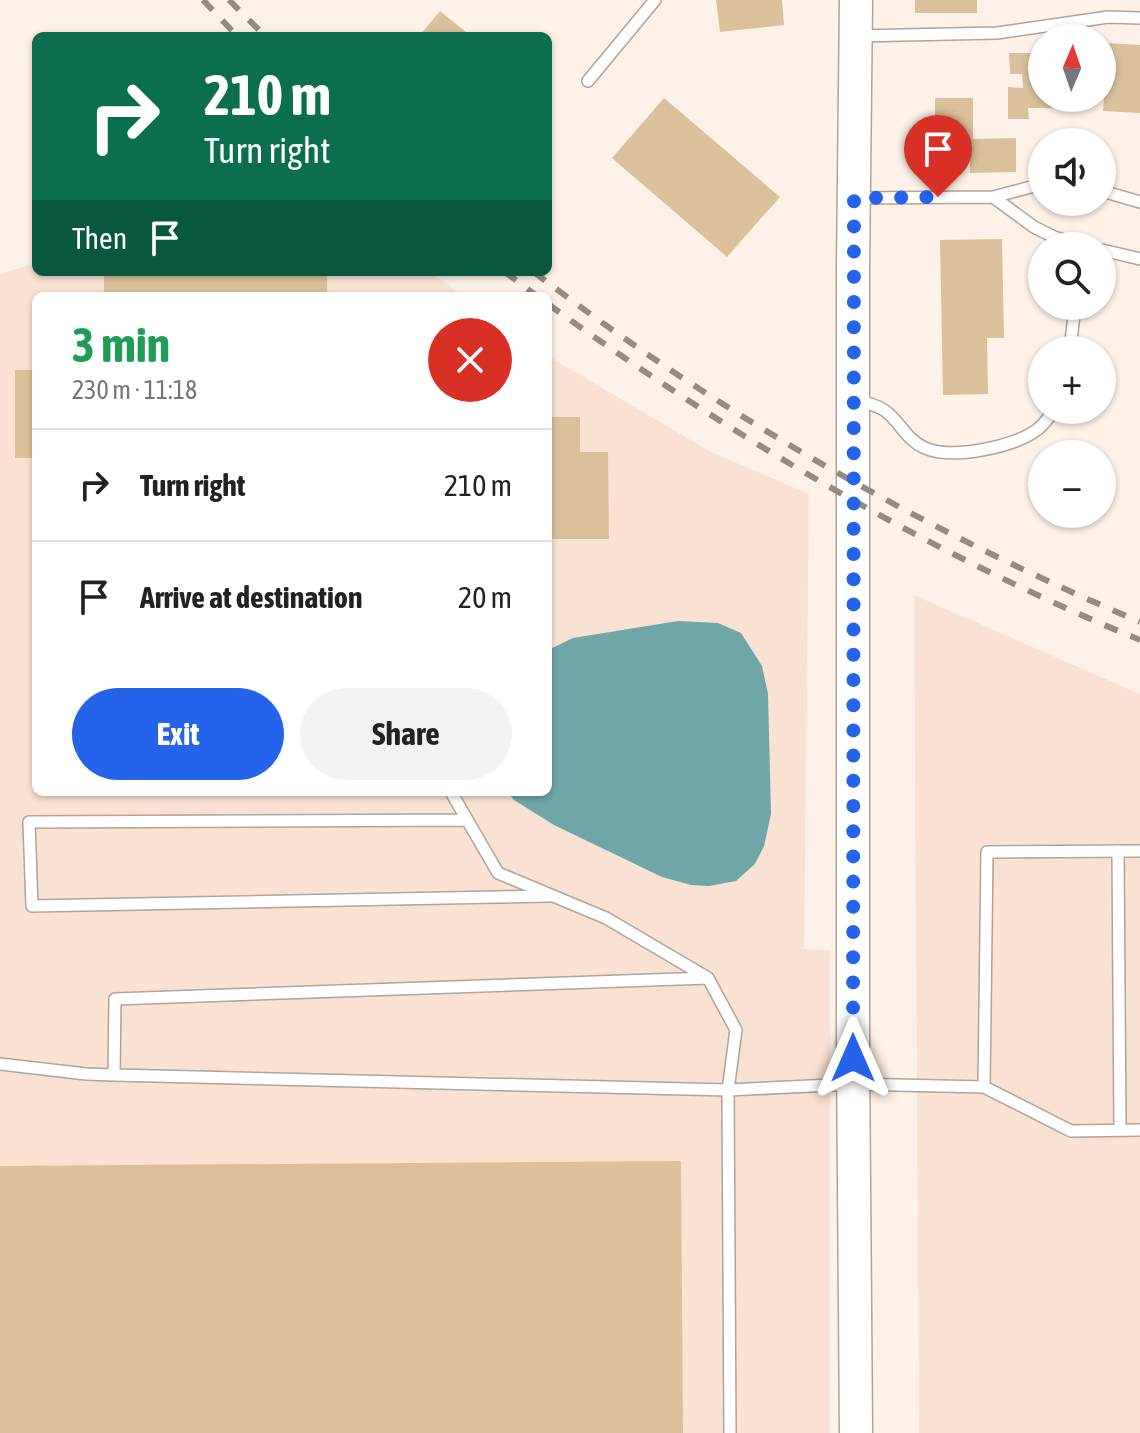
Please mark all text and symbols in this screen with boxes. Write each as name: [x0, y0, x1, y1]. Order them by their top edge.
north arrow: [1028, 24, 1116, 112]
map controls: [1028, 24, 1116, 528]
text: 210 m: [204, 63, 331, 127]
icon: right: [72, 64, 176, 168]
pin: [904, 115, 972, 197]
icon: arrive: [916, 127, 960, 171]
button: sound: [1028, 128, 1116, 216]
text: Turn right: [204, 129, 331, 171]
icon: arrive: [143, 216, 187, 260]
text: Then: [72, 221, 127, 255]
button: search: [1028, 232, 1116, 320]
text: 3 min: [72, 317, 170, 372]
button: close: [428, 318, 512, 402]
button: +: [1028, 336, 1116, 424]
text: 230 m · 11:18: [72, 375, 197, 405]
button: −: [1028, 440, 1116, 528]
icon: right: [72, 463, 116, 507]
text: Turn right: [140, 468, 246, 502]
text: 210 m: [444, 468, 512, 502]
icon: arrive: [72, 575, 116, 619]
text: Arrive at destination: [140, 580, 362, 614]
text: 20 m: [458, 580, 512, 614]
button: Exit: [72, 688, 284, 780]
button: Share: [300, 688, 512, 780]
position arrow: [811, 1016, 895, 1100]

